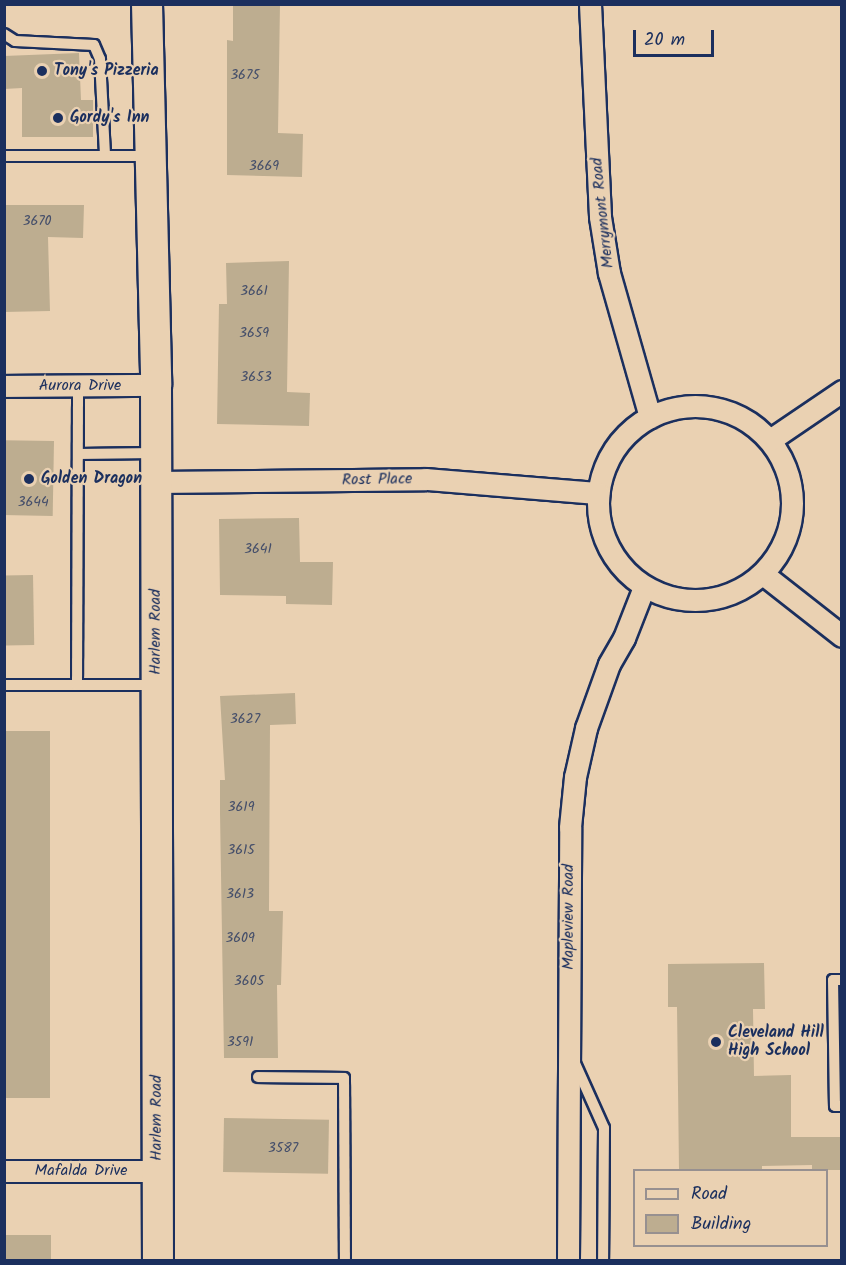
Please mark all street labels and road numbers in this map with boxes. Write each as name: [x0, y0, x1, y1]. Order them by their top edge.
street label: Merrymont Road: [588, 157, 618, 269]
street label: Aurora Drive: [39, 376, 121, 396]
street label: Rost Place: [342, 470, 412, 490]
street label: Harlem Road: [146, 589, 166, 675]
street label: Mapleview Road: [559, 864, 579, 970]
street label: Harlem Road: [147, 1075, 167, 1161]
street label: Mafalda Drive: [35, 1161, 127, 1181]

